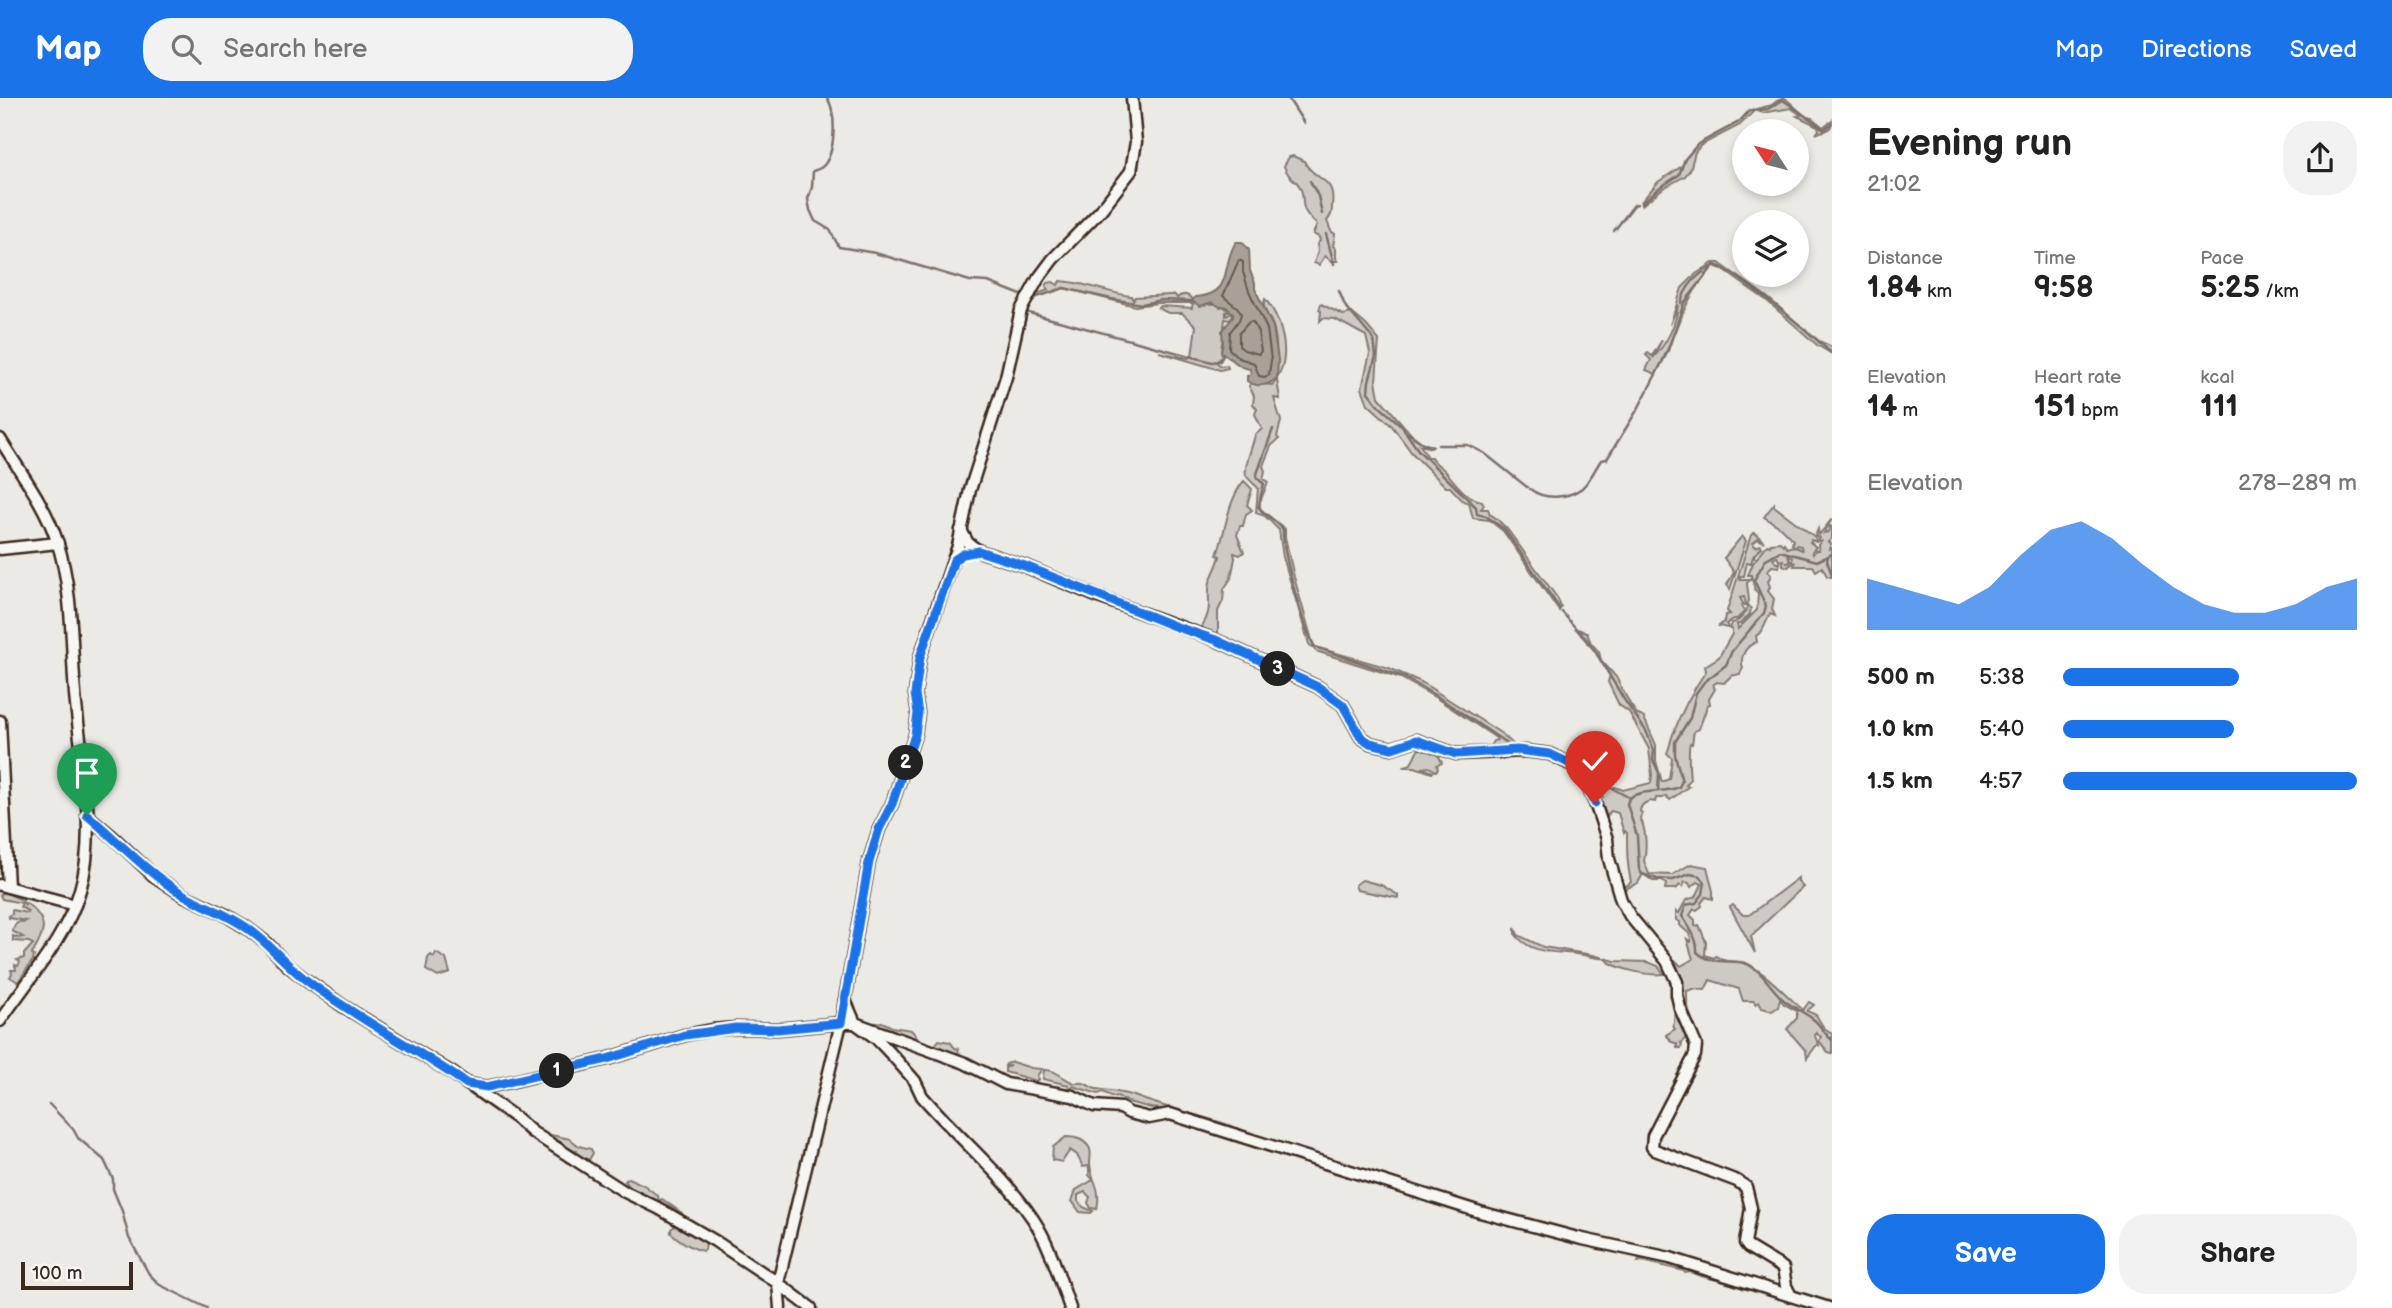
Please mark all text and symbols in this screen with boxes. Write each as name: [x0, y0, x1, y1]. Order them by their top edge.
search box: [143, 18, 633, 81]
text: Map: [35, 29, 101, 69]
icon: search: [167, 30, 205, 68]
text: Search here: [223, 34, 367, 65]
text: Map: [2055, 35, 2103, 64]
text: Directions: [2141, 35, 2252, 64]
text: Saved: [2290, 35, 2357, 64]
north arrow: [1732, 119, 1810, 196]
map controls: [1732, 119, 1809, 287]
text: Evening run: [1867, 121, 2072, 166]
button: share: [2283, 121, 2357, 195]
text: 21:02: [1867, 170, 1921, 198]
button: layers: [1732, 210, 1809, 287]
text: Distance: [1867, 247, 1943, 270]
text: Time: [2034, 247, 2076, 270]
text: Pace: [2200, 247, 2244, 270]
text: 1.84: [1867, 270, 1922, 306]
text: 9:58: [2034, 270, 2094, 306]
text: 5:25: [2200, 270, 2260, 306]
text: km: [1922, 280, 1952, 303]
text: /km: [2260, 280, 2299, 303]
text: Elevation: [1867, 366, 1946, 389]
text: Heart rate: [2034, 366, 2121, 389]
text: kcal: [2200, 366, 2234, 389]
text: 14: [1867, 389, 1897, 425]
text: 151: [2034, 389, 2076, 425]
text: 111: [2200, 389, 2238, 425]
text: m: [1897, 399, 1918, 422]
text: bpm: [2076, 399, 2119, 422]
text: Elevation: [1867, 469, 1963, 497]
text: 278–289 m: [2238, 469, 2357, 497]
pin: 3: [1260, 652, 1296, 686]
text: 3: [1272, 657, 1283, 680]
text: 500 m: [1867, 663, 1935, 691]
text: 5:38: [1979, 663, 2024, 691]
text: 1.0 km: [1867, 715, 1934, 743]
text: 5:40: [1979, 715, 2024, 743]
pin: [1565, 731, 1625, 803]
icon: check: [1576, 742, 1614, 780]
pin: [57, 743, 117, 815]
pin: 2: [888, 746, 923, 780]
text: 2: [900, 751, 911, 774]
icon: arrive: [68, 754, 106, 792]
text: 1.5 km: [1867, 767, 1933, 795]
text: 4:57: [1979, 767, 2022, 795]
pin: 1: [540, 1054, 574, 1088]
text: 1: [553, 1059, 561, 1082]
button: Save: [1867, 1214, 2105, 1294]
button: Share: [2119, 1214, 2357, 1294]
scale bar: [21, 1259, 133, 1291]
text: 100 m: [32, 1262, 83, 1285]

